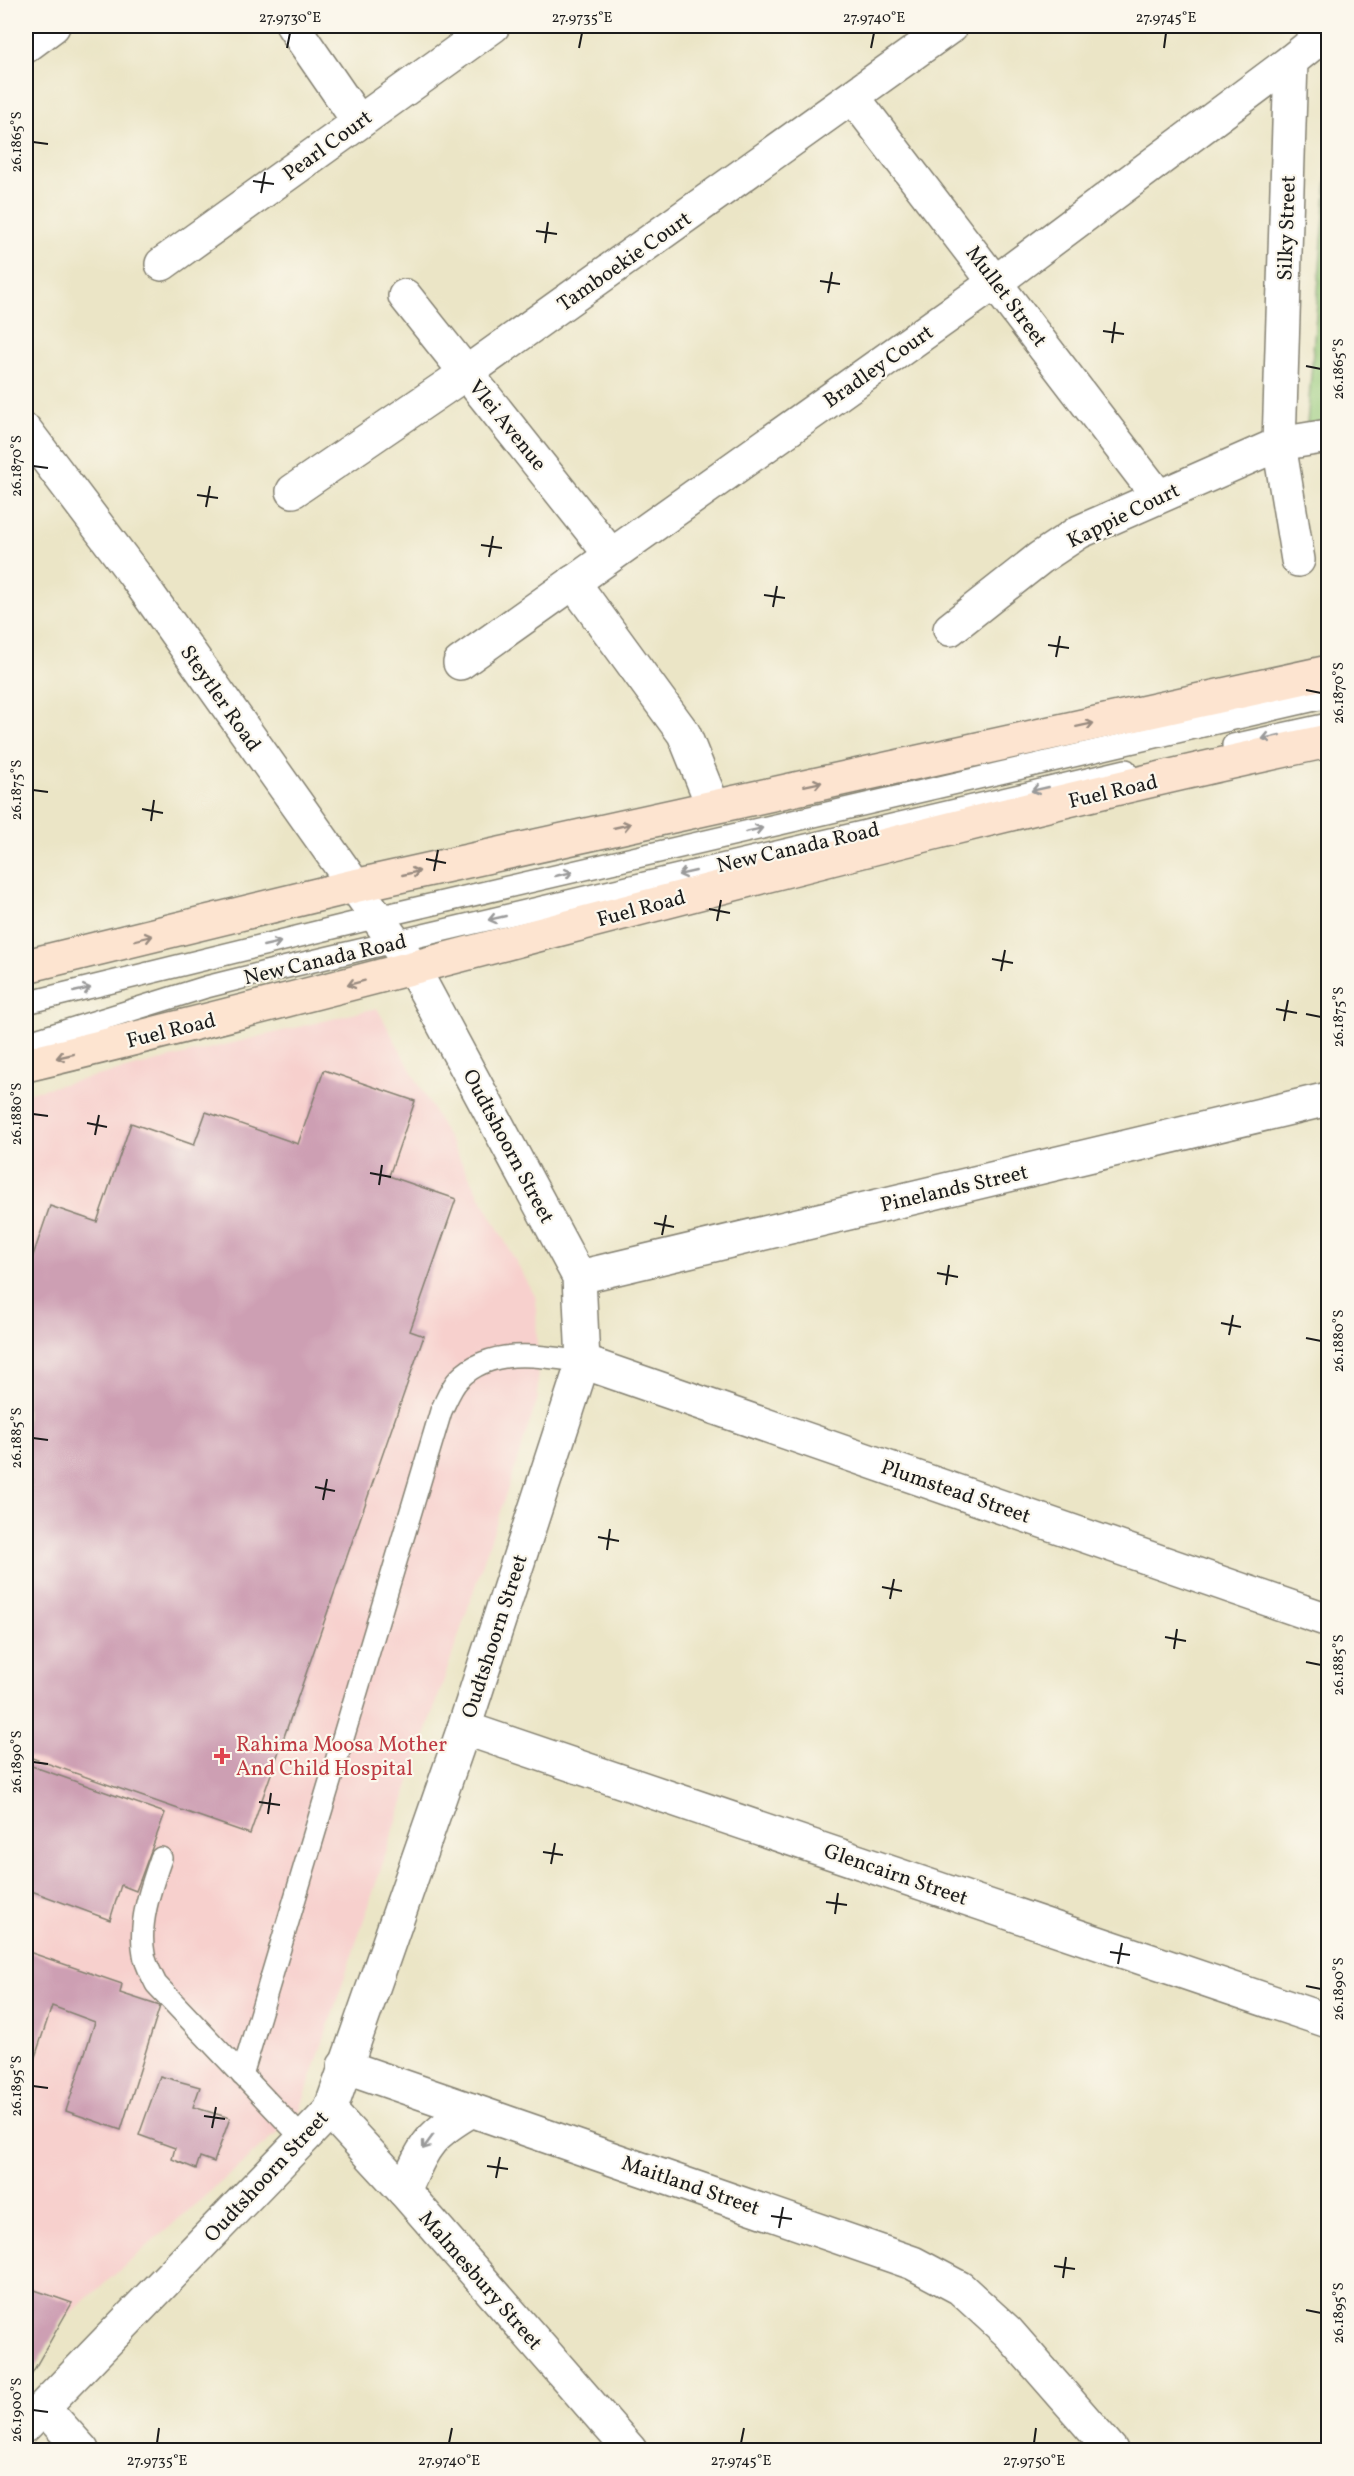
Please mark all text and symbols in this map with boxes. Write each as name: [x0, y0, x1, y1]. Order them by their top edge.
text: 27.9730°E: [259, 8, 321, 29]
text: 27.9735°E: [551, 8, 613, 29]
text: 27.9740°E: [843, 8, 905, 29]
text: 27.9745°E: [1136, 8, 1196, 29]
street label: Pearl Court: [277, 104, 379, 189]
text: 26.1865°S: [7, 111, 28, 173]
street label: Silky Street: [1271, 175, 1304, 281]
street label: Tamboekie Court: [552, 205, 698, 319]
street label: Mullet Street: [958, 240, 1054, 354]
street label: Bradley Court: [818, 319, 940, 416]
text: 26.1865°S: [1329, 338, 1350, 400]
street label: Vlei Avenue: [461, 374, 553, 478]
text: 26.1870°S: [7, 435, 28, 497]
street label: Kappie Court: [1062, 477, 1185, 556]
street label: Steytler Road: [172, 640, 267, 758]
text: 26.1870°S: [1329, 662, 1350, 724]
one-way arrow: [1075, 719, 1095, 730]
one-way arrow: [1262, 731, 1281, 743]
text: 26.1875°S: [7, 759, 28, 821]
street label: Fuel Road: [1066, 768, 1161, 817]
one-way arrow: [802, 778, 822, 789]
one-way arrow: [1031, 784, 1050, 796]
street label: New Canada Road: [714, 816, 883, 881]
one-way arrow: [612, 820, 631, 831]
one-way arrow: [743, 824, 763, 835]
one-way arrow: [401, 867, 421, 878]
one-way arrow: [554, 867, 573, 879]
one-way arrow: [678, 867, 697, 879]
street label: Fuel Road: [594, 884, 689, 935]
one-way arrow: [488, 912, 507, 924]
street label: New Canada Road: [241, 928, 410, 993]
one-way arrow: [134, 931, 153, 943]
one-way arrow: [262, 938, 281, 950]
one-way arrow: [347, 977, 366, 989]
one-way arrow: [73, 983, 92, 995]
text: 26.1875°S: [1329, 986, 1350, 1048]
street label: Fuel Road: [124, 1006, 219, 1057]
one-way arrow: [56, 1050, 75, 1062]
street label: Oudtshoorn Street: [455, 1064, 561, 1229]
text: 26.1880°S: [7, 1082, 28, 1146]
street label: Pinelands Street: [878, 1158, 1031, 1221]
text: 26.1880°S: [1329, 1309, 1350, 1373]
text: 26.1885°S: [7, 1407, 28, 1469]
street label: Plumstead Street: [877, 1453, 1034, 1532]
street label: Oudtshoorn Street: [455, 1551, 536, 1722]
text: 26.1885°S: [1329, 1634, 1350, 1696]
text: 26.1890°S: [7, 1730, 28, 1794]
place label: Rahima Moosa Mother And Child Hospital: [236, 1731, 447, 1784]
marker: Rahima Moosa Mother And Child Hospital: [213, 1747, 231, 1765]
street label: Glencairn Street: [819, 1837, 972, 1914]
text: 26.1890°S: [1329, 1957, 1350, 2021]
text: 26.1895°S: [7, 2055, 28, 2117]
street label: Oudtshoorn Street: [198, 2105, 336, 2249]
one-way arrow: [422, 2134, 435, 2150]
street label: Maitland Street: [618, 2149, 763, 2224]
street label: Malmesbury Street: [411, 2205, 549, 2357]
text: 26.1895°S: [1329, 2282, 1350, 2344]
text: 26.1900°S: [7, 2377, 28, 2443]
text: 27.9735°E: [126, 2451, 188, 2472]
text: 27.9740°E: [418, 2451, 480, 2472]
text: 27.9745°E: [711, 2451, 771, 2472]
text: 27.9750°E: [1003, 2451, 1065, 2472]

